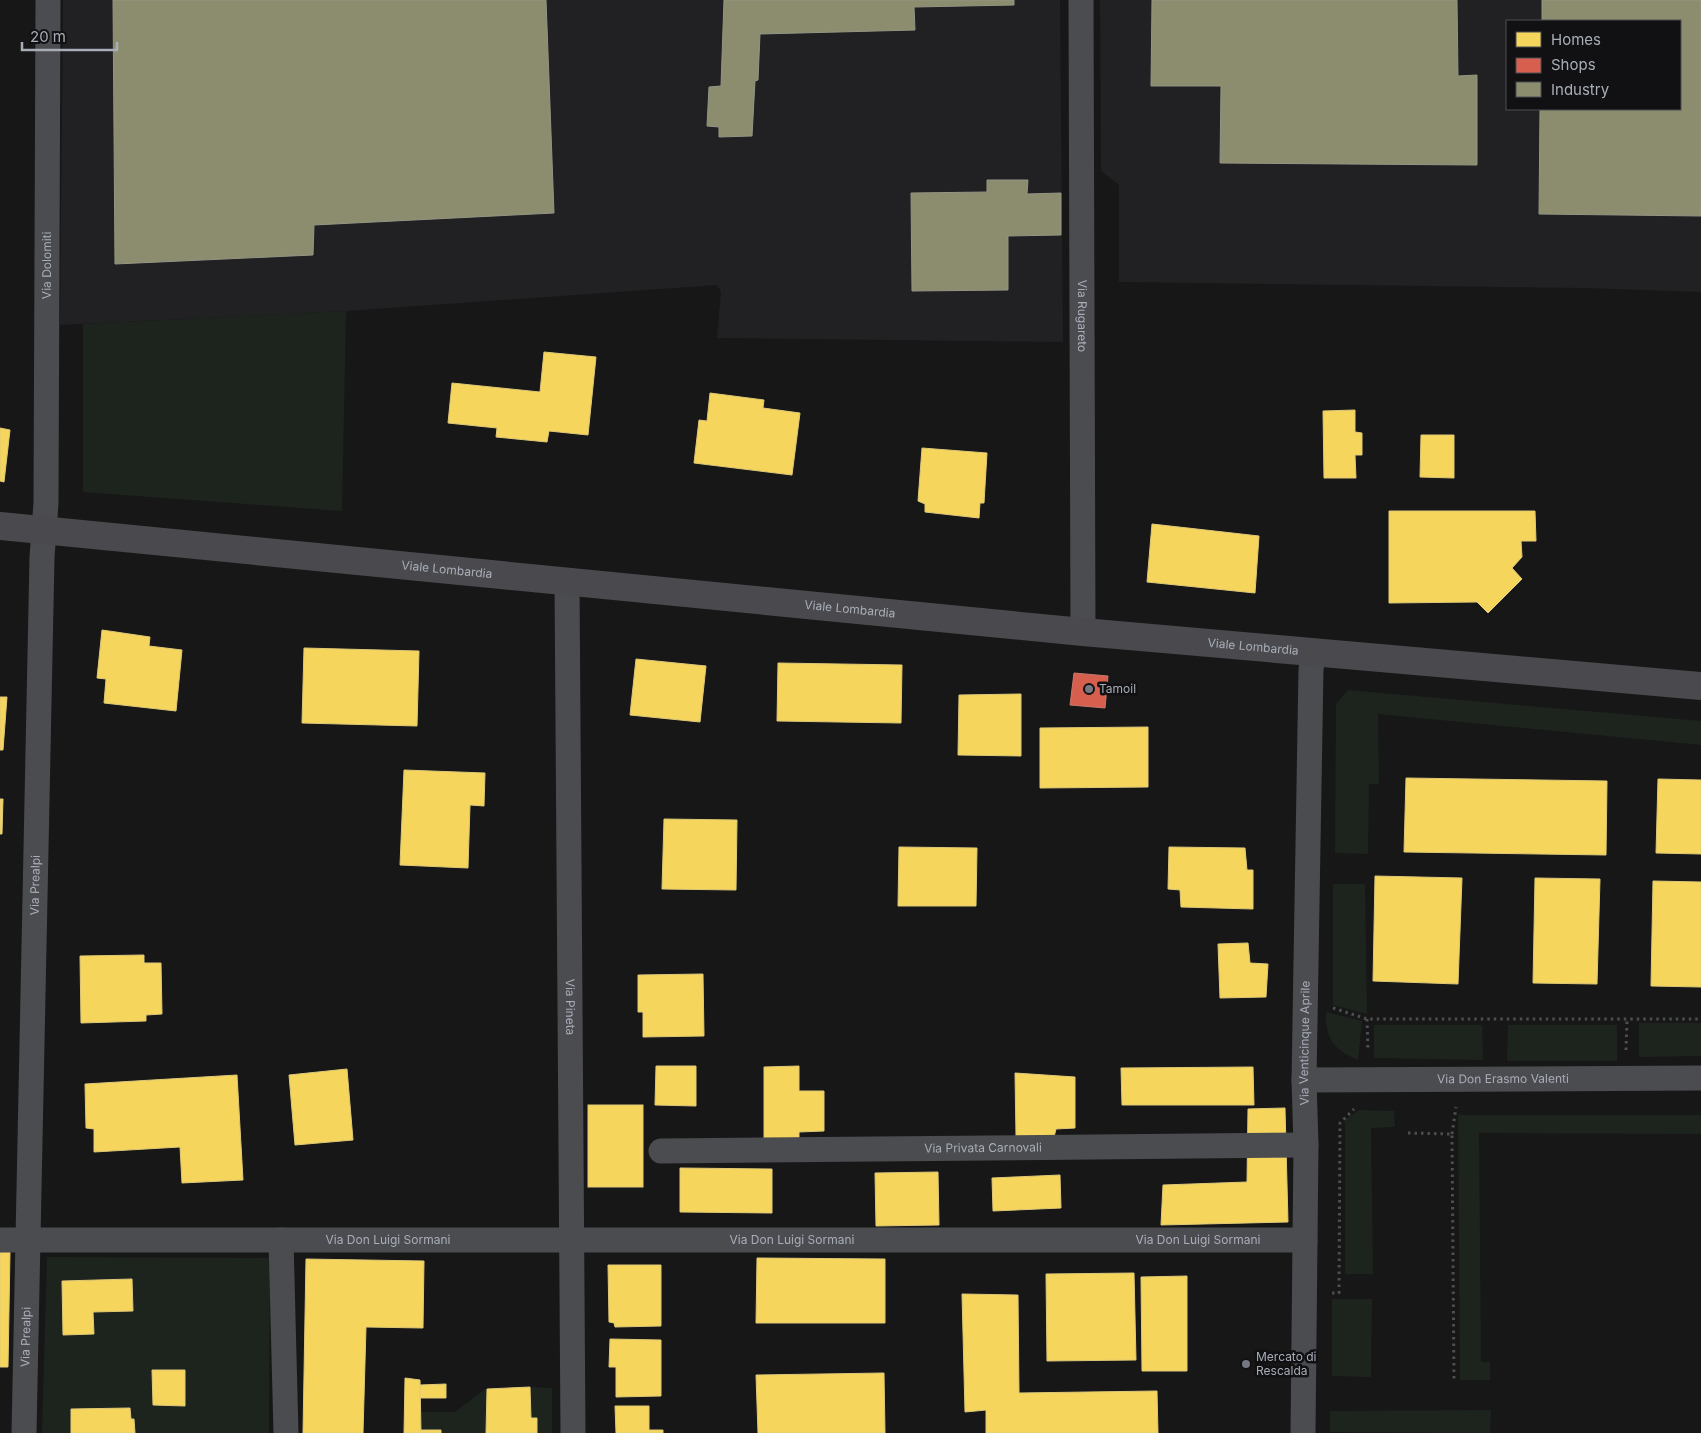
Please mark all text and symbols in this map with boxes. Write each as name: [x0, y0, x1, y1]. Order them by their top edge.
scale bar: [22, 20, 118, 52]
legend: [1506, 20, 1681, 110]
text: 20 m: [30, 27, 66, 46]
text: Homes: [1551, 30, 1601, 49]
text: Shops: [1551, 55, 1596, 74]
text: Industry: [1551, 80, 1610, 99]
street label: Via Dolomiti: [39, 231, 54, 299]
street label: Via Rugareto: [1075, 280, 1090, 352]
street label: Viale Lombardia: [401, 557, 493, 581]
street label: Viale Lombardia: [804, 597, 896, 621]
street label: Viale Lombardia: [1207, 635, 1299, 658]
place label: Tamoil: [1099, 681, 1136, 696]
marker: Tamoil: [1083, 683, 1095, 695]
street label: Via Prealpi: [27, 855, 43, 915]
street label: Via Pineta: [563, 979, 578, 1035]
street label: Via Venticinque Aprile: [1296, 981, 1313, 1106]
street label: Via Don Erasmo Valenti: [1437, 1071, 1569, 1086]
street label: Via Privata Carnovali: [924, 1139, 1042, 1156]
street label: Via Don Luigi Sormani: [325, 1232, 451, 1247]
street label: Via Don Luigi Sormani: [730, 1232, 855, 1247]
street label: Via Don Luigi Sormani: [1136, 1232, 1261, 1247]
street label: Via Prealpi: [17, 1307, 34, 1367]
place label: Mercato di Rescalda: [1256, 1349, 1317, 1378]
marker: Mercato di Rescalda: [1240, 1358, 1252, 1370]

